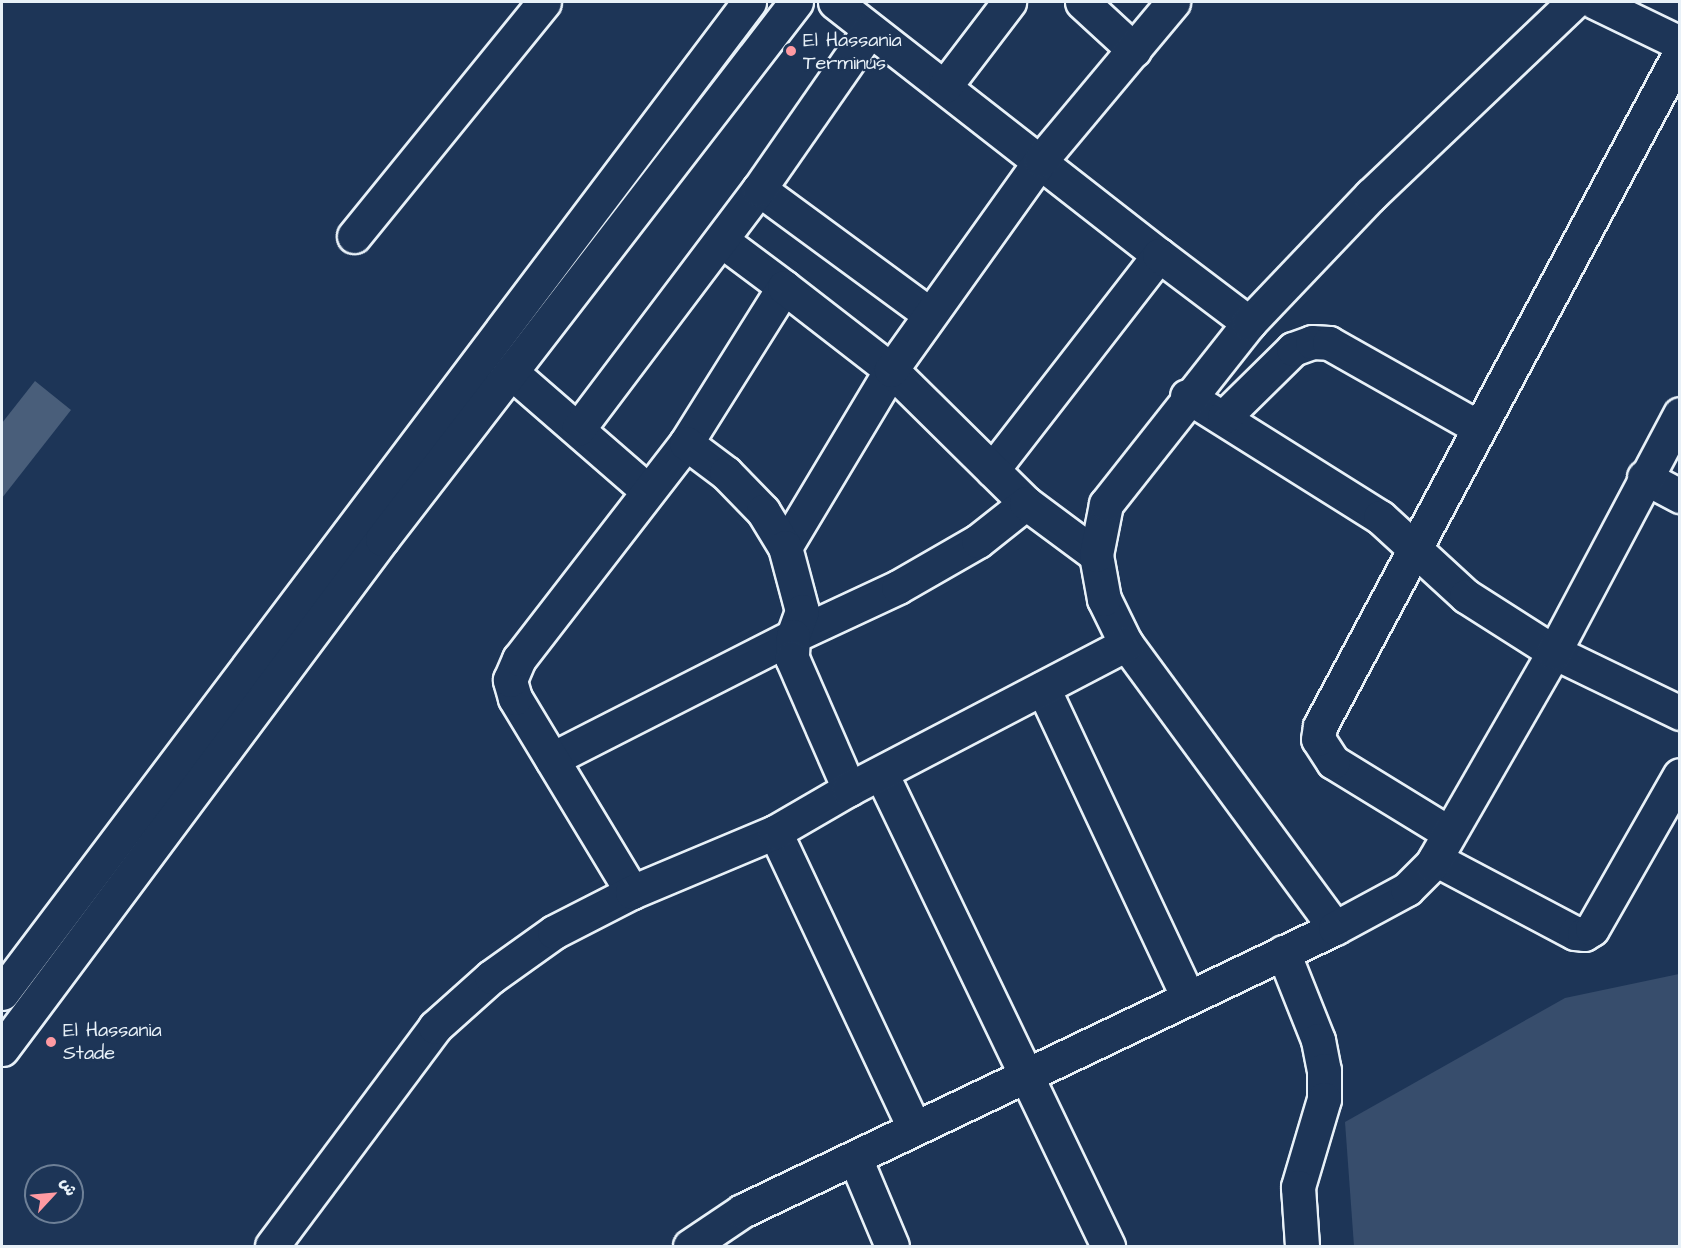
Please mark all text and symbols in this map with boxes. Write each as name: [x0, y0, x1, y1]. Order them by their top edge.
place label: El Hassania Terminus: [803, 28, 902, 75]
marker: El Hassania Terminus: [784, 44, 798, 58]
place label: El Hassania Stade: [63, 1018, 162, 1065]
marker: El Hassania Stade: [44, 1035, 58, 1049]
north arrow: [24, 1164, 84, 1224]
text: ش: [55, 1174, 82, 1200]

